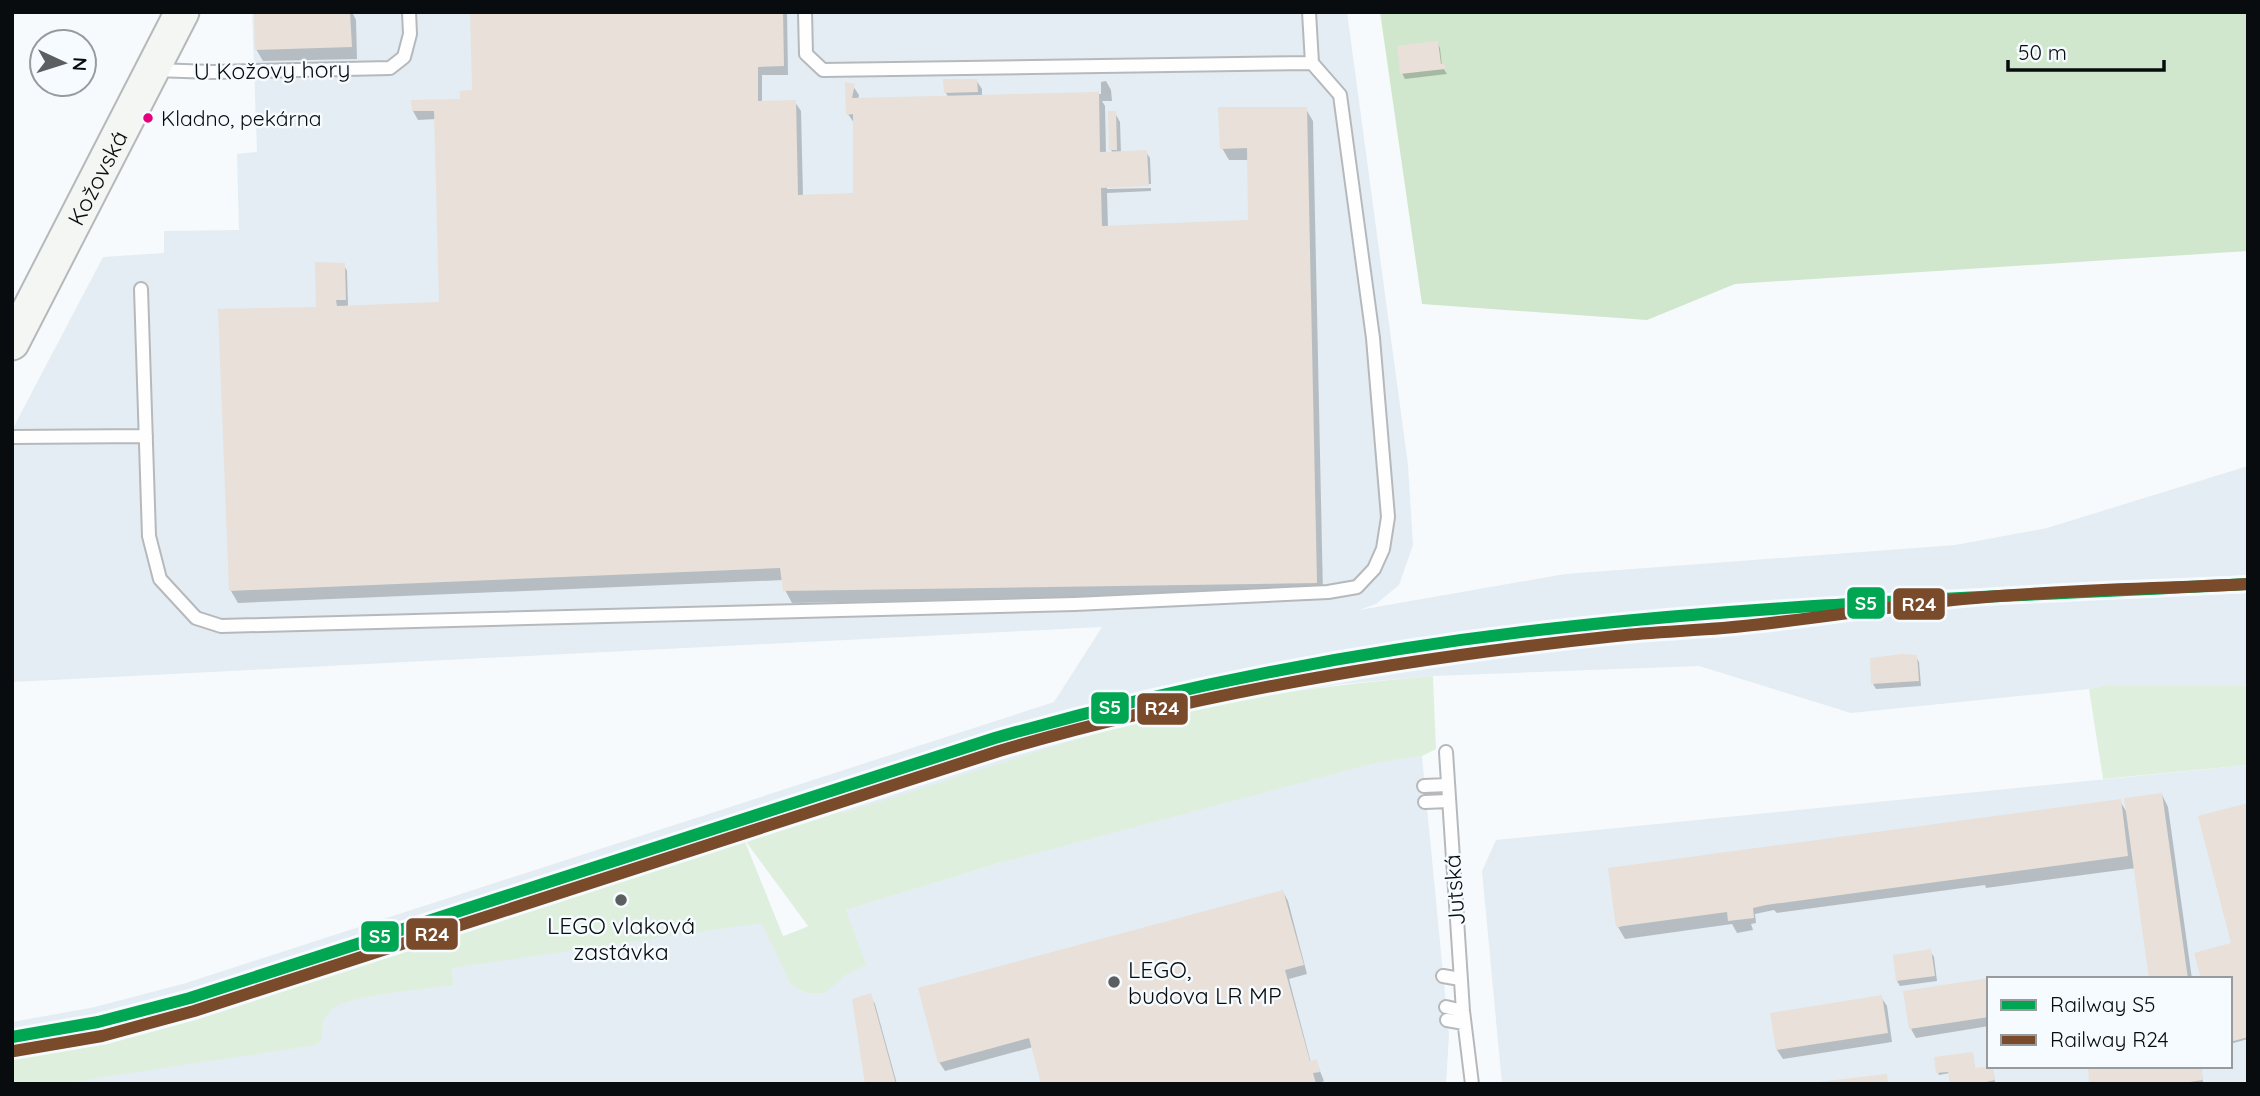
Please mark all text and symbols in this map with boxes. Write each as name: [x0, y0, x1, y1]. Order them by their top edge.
north arrow: [28, 28, 98, 98]
scale bar: [2008, 28, 2164, 72]
text: 50 m: [2018, 39, 2067, 65]
street label: U Kožovy hory: [193, 54, 351, 86]
text: N: [68, 56, 92, 72]
place label: Kladno, pekárna: [161, 105, 322, 131]
marker: Kladno, pekárna: [141, 111, 155, 125]
street label: Kožovská: [61, 125, 133, 230]
line badge: S5: [1846, 586, 1886, 620]
line badge: R24: [1892, 587, 1946, 621]
text: S5: [1855, 591, 1877, 615]
text: R24: [1901, 592, 1937, 616]
line badge: S5: [1090, 691, 1130, 725]
line badge: R24: [1136, 692, 1189, 726]
text: S5: [1099, 695, 1121, 719]
text: R24: [1144, 696, 1180, 720]
street label: Jutská: [1437, 853, 1471, 927]
marker: LEGO vlaková zastávka: [613, 892, 629, 908]
place label: LEGO vlaková zastávka: [547, 911, 695, 966]
line badge: R24: [405, 917, 459, 951]
line badge: S5: [360, 920, 400, 953]
text: R24: [414, 922, 450, 946]
text: S5: [369, 924, 391, 948]
place label: LEGO, budova LR MP: [1128, 955, 1282, 1010]
marker: LEGO, budova LR MP: [1106, 974, 1122, 990]
legend: [1987, 977, 2232, 1068]
text: Railway S5: [2050, 991, 2155, 1017]
text: Railway R24: [2050, 1026, 2169, 1052]

